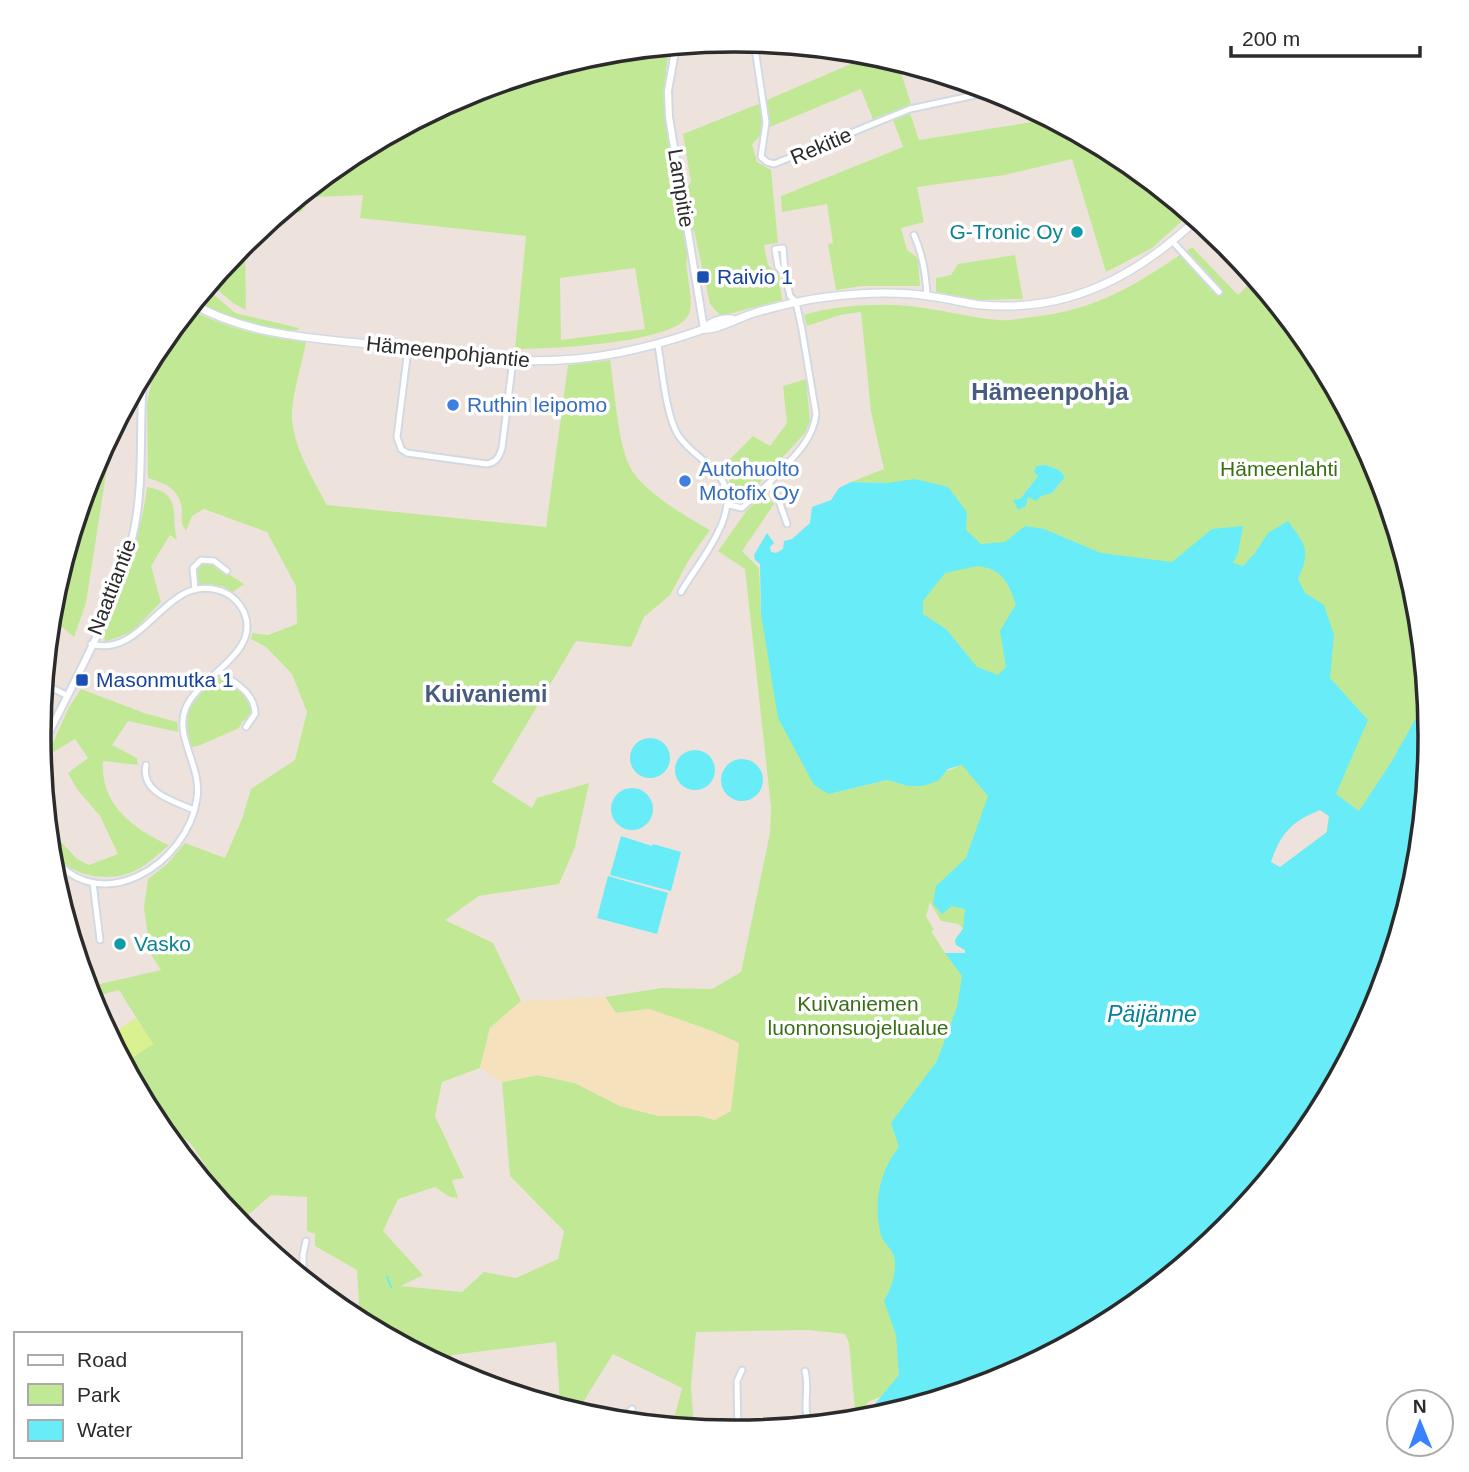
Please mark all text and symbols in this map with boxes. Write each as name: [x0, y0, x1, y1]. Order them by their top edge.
scale bar: [1231, 14, 1420, 58]
text: 200 m: [1242, 27, 1300, 50]
street label: Rekitie: [787, 122, 855, 169]
street label: Lampitie: [664, 147, 699, 229]
place label: G-Tronic Oy: [949, 220, 1063, 243]
marker: G-Tronic Oy: [1069, 224, 1085, 240]
place label: Raivio 1: [717, 265, 793, 288]
marker: Raivio 1: [695, 269, 711, 285]
street label: Hämeenpohjantie: [365, 331, 531, 372]
district label: Hämeenpohja: [971, 378, 1129, 405]
place label: Ruthin leipomo: [467, 393, 607, 416]
marker: Ruthin leipomo: [445, 397, 461, 413]
place label: Autohuolto Motofix Oy: [699, 457, 800, 504]
park label: Hämeenlahti: [1220, 457, 1338, 480]
marker: Autohuolto Motofix Oy: [677, 473, 693, 489]
street label: Naattiantie: [83, 536, 140, 638]
place label: Masonmutka 1: [96, 668, 234, 691]
marker: Masonmutka 1: [74, 672, 90, 688]
district label: Kuivaniemi: [425, 681, 547, 707]
place label: Vasko: [134, 932, 191, 955]
marker: Vasko: [112, 936, 128, 952]
park label: Kuivaniemen luonnonsuojelualue: [768, 992, 949, 1039]
water label: Päijänne: [1107, 1001, 1197, 1027]
legend: [14, 1332, 242, 1458]
text: Road: [77, 1348, 127, 1371]
text: Park: [77, 1383, 121, 1406]
north arrow: [1385, 1388, 1455, 1458]
text: N: [1413, 1396, 1427, 1417]
text: Water: [77, 1418, 132, 1441]

